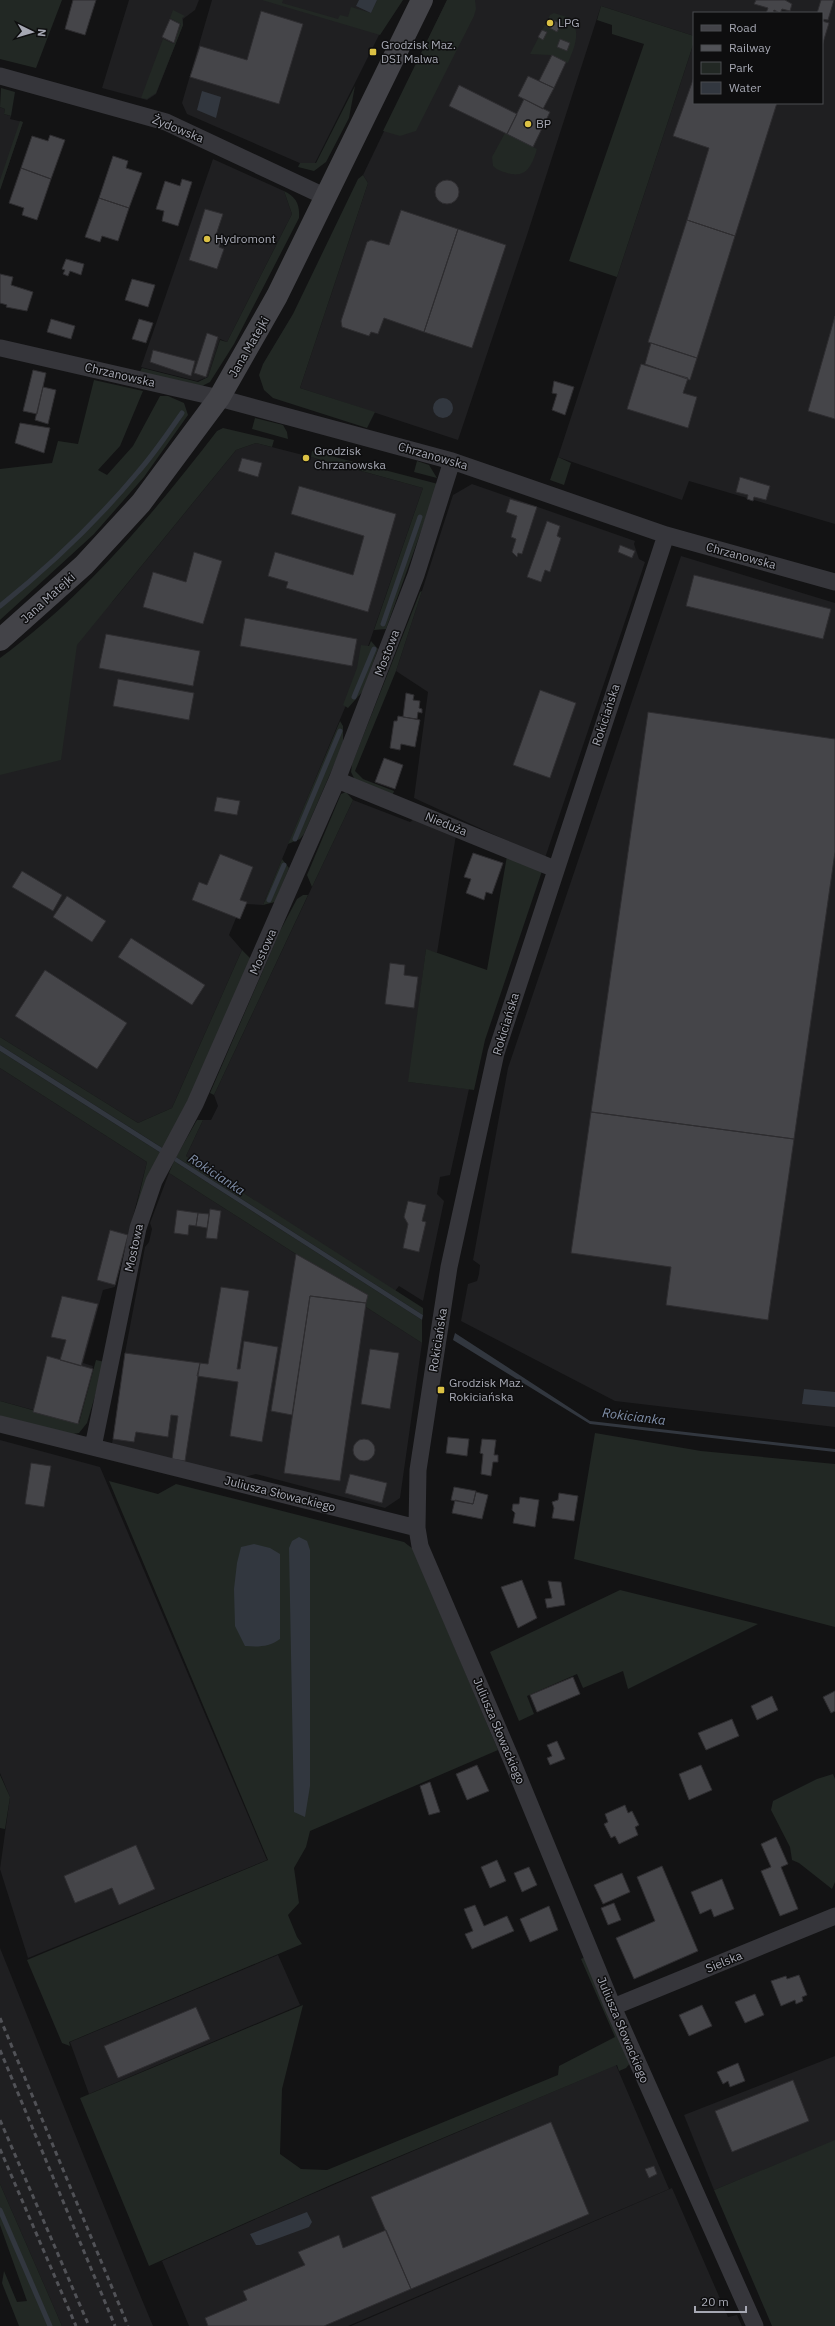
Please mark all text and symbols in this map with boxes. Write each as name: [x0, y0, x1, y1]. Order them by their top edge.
north arrow: [12, 12, 52, 52]
legend: [693, 12, 823, 104]
place label: LPG: [558, 15, 580, 30]
marker: LPG: [545, 18, 555, 28]
text: Road: [729, 20, 757, 35]
text: N: [35, 28, 49, 37]
place label: Grodzisk Maz. DSI Malwa: [381, 37, 456, 66]
text: Railway: [729, 40, 771, 55]
marker: Grodzisk Maz. DSI Malwa: [368, 47, 378, 57]
text: Park: [729, 60, 754, 75]
text: Water: [729, 80, 762, 95]
street label: Żydowska: [150, 111, 207, 146]
place label: BP: [536, 116, 551, 131]
marker: BP: [523, 119, 533, 129]
place label: Hydromont: [215, 231, 276, 246]
marker: Hydromont: [202, 234, 212, 244]
street label: Jana Matejki: [225, 314, 272, 380]
street label: Chrzanowska: [83, 359, 157, 390]
street label: Chrzanowska: [397, 438, 470, 473]
place label: Grodzisk Chrzanowska: [314, 443, 386, 472]
marker: Grodzisk Chrzanowska: [301, 453, 311, 463]
street label: Chrzanowska: [704, 539, 778, 572]
street label: Jana Matejki: [17, 569, 78, 626]
street label: Mostowa: [371, 627, 402, 678]
street label: Rokiciańska: [588, 681, 623, 748]
street label: Nieduża: [423, 808, 470, 839]
street label: Mostowa: [246, 926, 280, 977]
street label: Rokiciańska: [489, 990, 522, 1057]
water label: Rokicianka: [185, 1150, 248, 1199]
street label: Mostowa: [121, 1222, 146, 1273]
street label: Rokiciańska: [425, 1306, 450, 1373]
place label: Grodzisk Maz. Rokiciańska: [449, 1375, 524, 1404]
marker: Grodzisk Maz. Rokiciańska: [436, 1385, 446, 1395]
water label: Rokicianka: [601, 1404, 667, 1429]
street label: Juliusza Słowackiego: [223, 1472, 337, 1515]
street label: Juliusza Słowackiego: [470, 1675, 529, 1786]
street label: Sielska: [703, 1947, 745, 1976]
street label: Juliusza Słowackiego: [594, 1974, 653, 2085]
scale bar: [695, 2288, 746, 2314]
text: 20 m: [701, 2294, 729, 2309]

